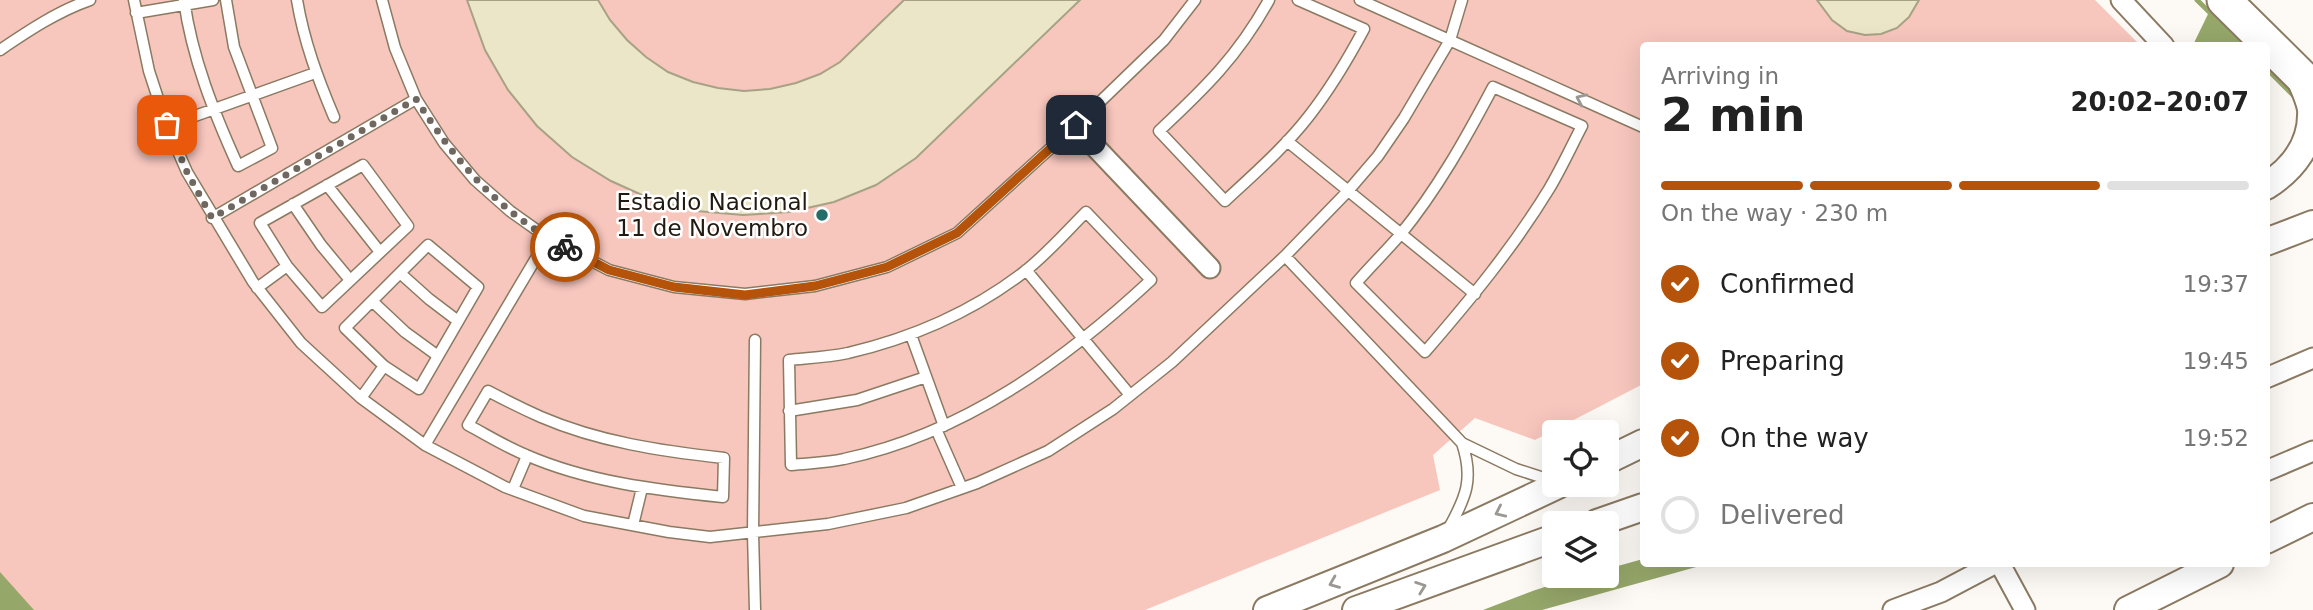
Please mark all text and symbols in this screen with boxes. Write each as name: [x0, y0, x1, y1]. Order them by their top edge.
text: Arriving in: [1661, 63, 1779, 89]
text: 20:02–20:07: [2070, 87, 2249, 117]
text: 2 min: [1661, 88, 1805, 142]
one-way arrow: [1576, 93, 1588, 107]
pin: [137, 95, 197, 155]
pin: [1046, 95, 1106, 155]
icon: bag: [148, 106, 186, 144]
icon: home: [1057, 106, 1095, 144]
place label: Estadio Nacional 11 de Novembro: [616, 189, 808, 241]
text: On the way · 230 m: [1661, 200, 1888, 226]
marker: Estadio Nacional 11 de Novembro: [814, 207, 830, 223]
courier: [530, 212, 600, 282]
icon: bike: [546, 228, 584, 266]
icon: check: [1661, 265, 1699, 303]
text: Confirmed: [1720, 269, 1855, 299]
text: 19:37: [2183, 271, 2249, 297]
icon: check: [1661, 342, 1699, 380]
text: Preparing: [1720, 346, 1845, 376]
text: 19:45: [2183, 348, 2249, 374]
icon: check: [1661, 419, 1699, 457]
map controls: [1542, 420, 1619, 588]
button: locate: [1542, 420, 1619, 497]
text: On the way: [1720, 423, 1869, 453]
text: 19:52: [2183, 425, 2249, 451]
text: Delivered: [1720, 500, 1844, 530]
one-way arrow: [1495, 503, 1507, 517]
button: layers: [1542, 511, 1619, 588]
one-way arrow: [1329, 574, 1341, 588]
one-way arrow: [1414, 581, 1426, 595]

